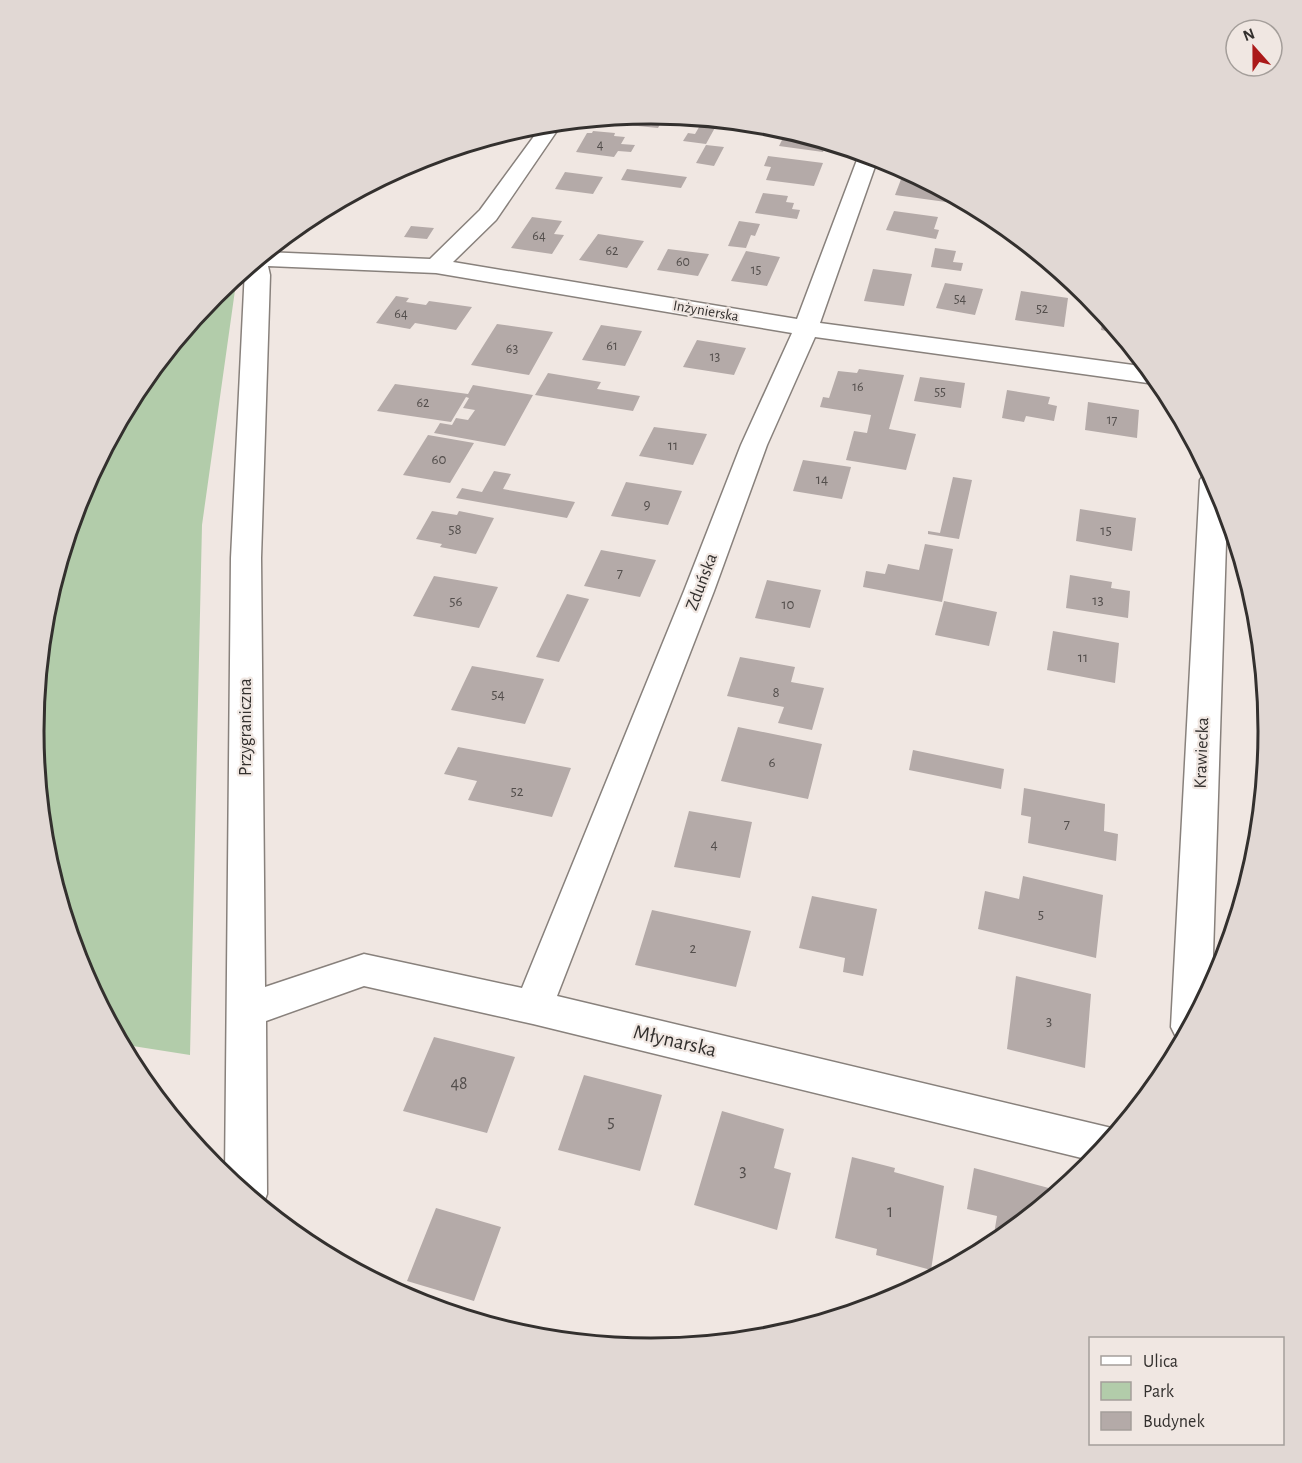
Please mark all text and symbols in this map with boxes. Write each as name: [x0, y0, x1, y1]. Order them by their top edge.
north arrow: [1224, 18, 1284, 78]
text: N: [1241, 25, 1257, 44]
house number: 4: [597, 138, 604, 152]
house number: 64: [532, 229, 546, 243]
house number: 62: [606, 244, 618, 258]
house number: 60: [676, 255, 690, 269]
house number: 15: [751, 263, 761, 277]
house number: 54: [954, 292, 967, 306]
street label: Inżynierska: [672, 298, 740, 324]
house number: 52: [1036, 302, 1048, 316]
house number: 64: [394, 307, 408, 321]
house number: 61: [606, 339, 618, 353]
house number: 63: [506, 342, 518, 356]
house number: 13: [710, 350, 721, 364]
house number: 16: [852, 380, 864, 394]
house number: 55: [934, 385, 946, 399]
house number: 62: [417, 396, 429, 410]
house number: 17: [1107, 413, 1117, 427]
house number: 11: [668, 438, 678, 453]
house number: 60: [432, 452, 447, 467]
house number: 14: [816, 472, 828, 487]
house number: 9: [643, 497, 651, 512]
house number: 58: [448, 522, 462, 537]
house number: 15: [1100, 523, 1112, 538]
street label: Zduńska: [683, 551, 721, 613]
house number: 7: [617, 566, 623, 581]
house number: 13: [1092, 593, 1104, 608]
house number: 56: [449, 594, 463, 609]
house number: 10: [781, 597, 795, 612]
house number: 11: [1078, 650, 1088, 665]
street label: Przygraniczna: [237, 678, 255, 776]
house number: 8: [772, 685, 780, 700]
house number: 54: [491, 687, 505, 702]
street label: Krawiecka: [1192, 717, 1212, 789]
house number: 6: [768, 755, 776, 770]
house number: 52: [510, 784, 524, 799]
house number: 7: [1064, 817, 1070, 832]
house number: 4: [710, 837, 718, 852]
house number: 5: [1038, 907, 1044, 922]
house number: 2: [690, 941, 697, 956]
house number: 3: [1046, 1014, 1052, 1029]
street label: Młynarska: [631, 1021, 719, 1061]
house number: 48: [450, 1075, 468, 1093]
house number: 5: [607, 1113, 615, 1131]
house number: 3: [739, 1162, 747, 1180]
house number: 1: [887, 1203, 893, 1221]
legend: [1089, 1337, 1284, 1445]
text: Ulica: [1143, 1353, 1178, 1371]
text: Park: [1143, 1383, 1175, 1401]
text: Budynek: [1143, 1413, 1205, 1431]

